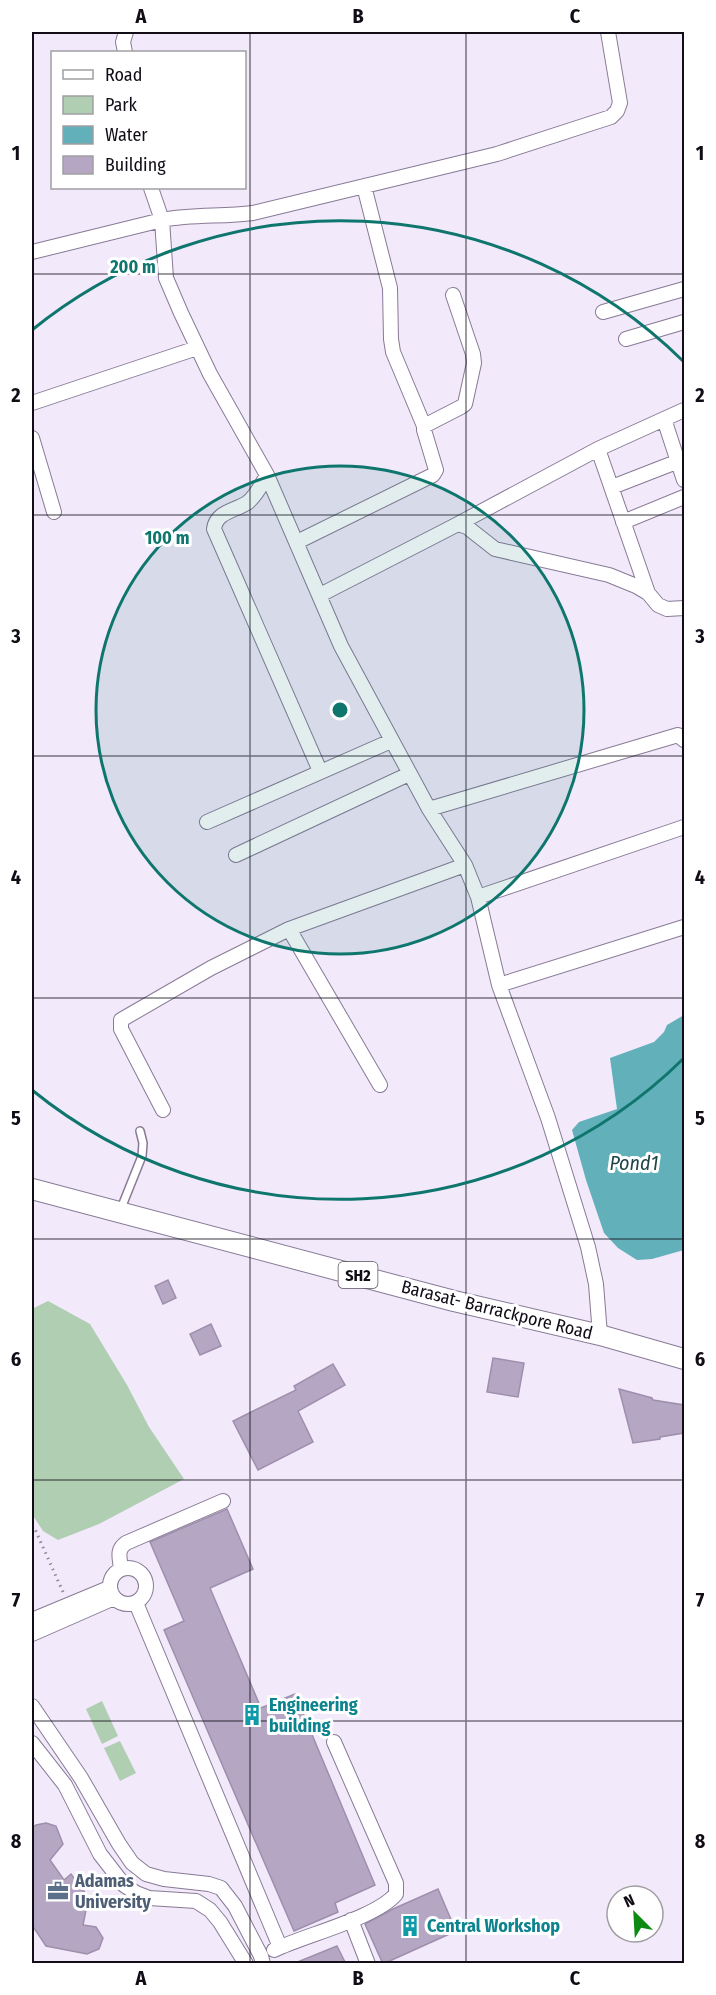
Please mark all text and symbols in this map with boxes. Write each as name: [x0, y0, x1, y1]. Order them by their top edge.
text: A: [135, 4, 148, 28]
text: B: [352, 4, 364, 28]
text: C: [570, 4, 581, 28]
legend: [51, 51, 246, 189]
text: Road: [105, 64, 142, 86]
text: Park: [105, 94, 138, 116]
text: Water: [105, 124, 148, 146]
text: 1: [12, 141, 20, 165]
text: 1: [696, 141, 704, 165]
text: Building: [105, 154, 166, 176]
text: 200 m: [109, 256, 156, 278]
text: 2: [10, 383, 21, 407]
text: 2: [694, 383, 705, 407]
text: 100 m: [145, 527, 189, 549]
text: 3: [10, 624, 21, 648]
text: 3: [694, 624, 705, 648]
centre of rings: [330, 700, 350, 720]
text: 4: [11, 865, 21, 889]
text: 4: [695, 865, 705, 889]
text: 5: [11, 1106, 21, 1130]
text: 5: [695, 1106, 705, 1130]
water label: Pond1: [609, 1151, 659, 1175]
road number: SH2: [338, 1262, 378, 1288]
street label: Barasat- Barrackpore Road: [399, 1276, 595, 1344]
text: 6: [11, 1347, 21, 1371]
text: 6: [695, 1347, 705, 1371]
text: 7: [12, 1588, 21, 1612]
text: 7: [696, 1588, 705, 1612]
place label: Engineering building: [269, 1694, 358, 1737]
building icon: Engineering building: [240, 1703, 264, 1727]
text: 8: [11, 1829, 22, 1853]
text: 8: [695, 1829, 706, 1853]
place label: Adamas University: [74, 1870, 151, 1913]
office icon: Adamas University: [46, 1879, 70, 1903]
north arrow: [605, 1884, 665, 1944]
text: N: [621, 1890, 637, 1911]
building icon: Central Workshop: [398, 1914, 422, 1938]
place label: Central Workshop: [427, 1915, 560, 1937]
text: A: [135, 1966, 148, 1990]
text: B: [352, 1966, 364, 1990]
text: C: [570, 1966, 581, 1990]

